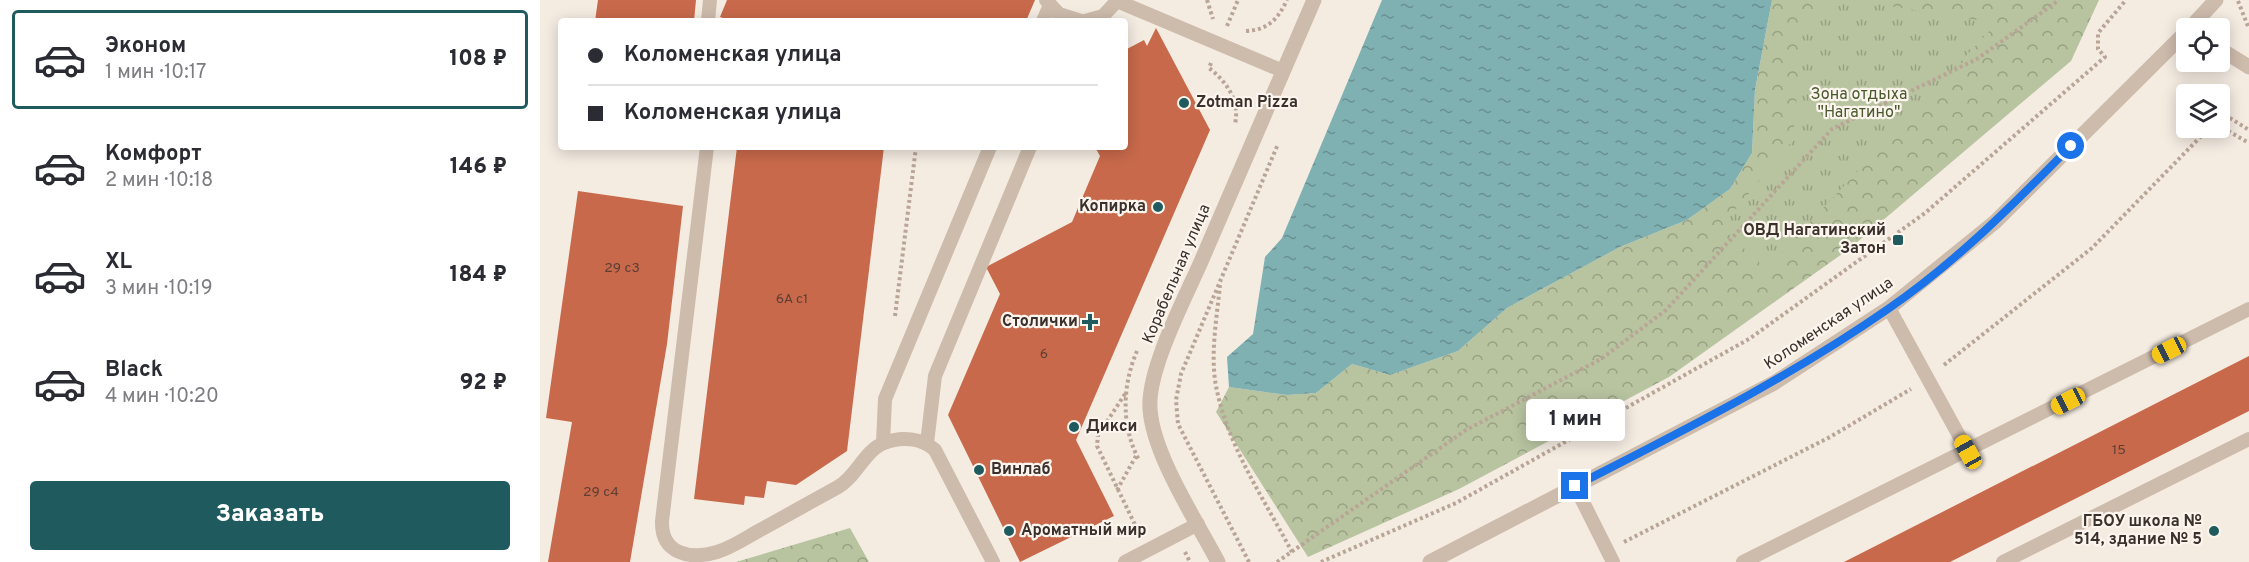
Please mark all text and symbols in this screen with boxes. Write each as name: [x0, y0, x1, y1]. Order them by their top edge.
map controls: [2176, 18, 2230, 138]
button: locate: [2176, 18, 2230, 72]
icon: car: [33, 33, 87, 87]
text: Эконом: [105, 33, 186, 60]
text: Коломенская улица: [624, 42, 842, 69]
text: 108 ₽: [449, 46, 507, 73]
text: 1 мин · 10:17: [105, 60, 207, 86]
button: layers: [2176, 84, 2230, 138]
park label: Зона отдыха "Нагатино": [1811, 85, 1907, 123]
place label: Zotman Pizza: [1196, 93, 1298, 113]
marker: Zotman Pizza: [1177, 96, 1191, 110]
text: Коломенская улица: [624, 100, 842, 127]
route start: [2057, 132, 2084, 159]
icon: car: [33, 141, 87, 195]
text: Комфорт: [105, 141, 202, 168]
text: 146 ₽: [450, 154, 507, 181]
text: 2 мин · 10:18: [105, 168, 213, 194]
place label: Копирка: [1079, 197, 1146, 217]
marker: Копирка: [1151, 200, 1165, 214]
street label: Корабельная улица: [1139, 201, 1215, 347]
place label: ОВД Нагатинский Затон: [1743, 221, 1886, 259]
marker: ОВД Нагатинский Затон: [1891, 233, 1905, 247]
icon: car: [33, 249, 87, 303]
text: XL: [105, 249, 132, 276]
house number: 29 с3: [604, 260, 640, 277]
text: 184 ₽: [450, 262, 507, 289]
street label: Коломенская улица: [1761, 273, 1897, 375]
text: 3 мин · 10:19: [105, 276, 213, 302]
house number: 6А с1: [776, 291, 808, 308]
place label: Столички: [1002, 312, 1078, 332]
marker: Столички: [1083, 315, 1097, 329]
car: [2149, 334, 2189, 366]
house number: 6: [1040, 346, 1048, 363]
icon: car: [33, 357, 87, 411]
text: Black: [105, 357, 163, 384]
text: 92 ₽: [460, 370, 507, 397]
text: 4 мин · 10:20: [105, 384, 219, 410]
car: [2048, 385, 2088, 417]
callout: 1 мин: [1526, 399, 1624, 441]
text: 1 мин: [1549, 407, 1602, 433]
place label: Дикси: [1086, 417, 1137, 437]
marker: Дикси: [1067, 420, 1081, 434]
car: [1951, 432, 1985, 472]
house number: 15: [2112, 442, 2126, 459]
place label: Винлаб: [991, 460, 1050, 480]
marker: Винлаб: [972, 463, 986, 477]
route end: [1561, 472, 1588, 499]
button: Заказать: [30, 481, 510, 550]
house number: 29 с4: [583, 484, 619, 501]
place label: ГБОУ школа № 514, здание № 5: [2074, 512, 2202, 550]
place label: Ароматный мир: [1021, 521, 1147, 541]
marker: Ароматный мир: [1002, 524, 1016, 538]
marker: ГБОУ школа № 514, здание № 5: [2207, 524, 2221, 538]

